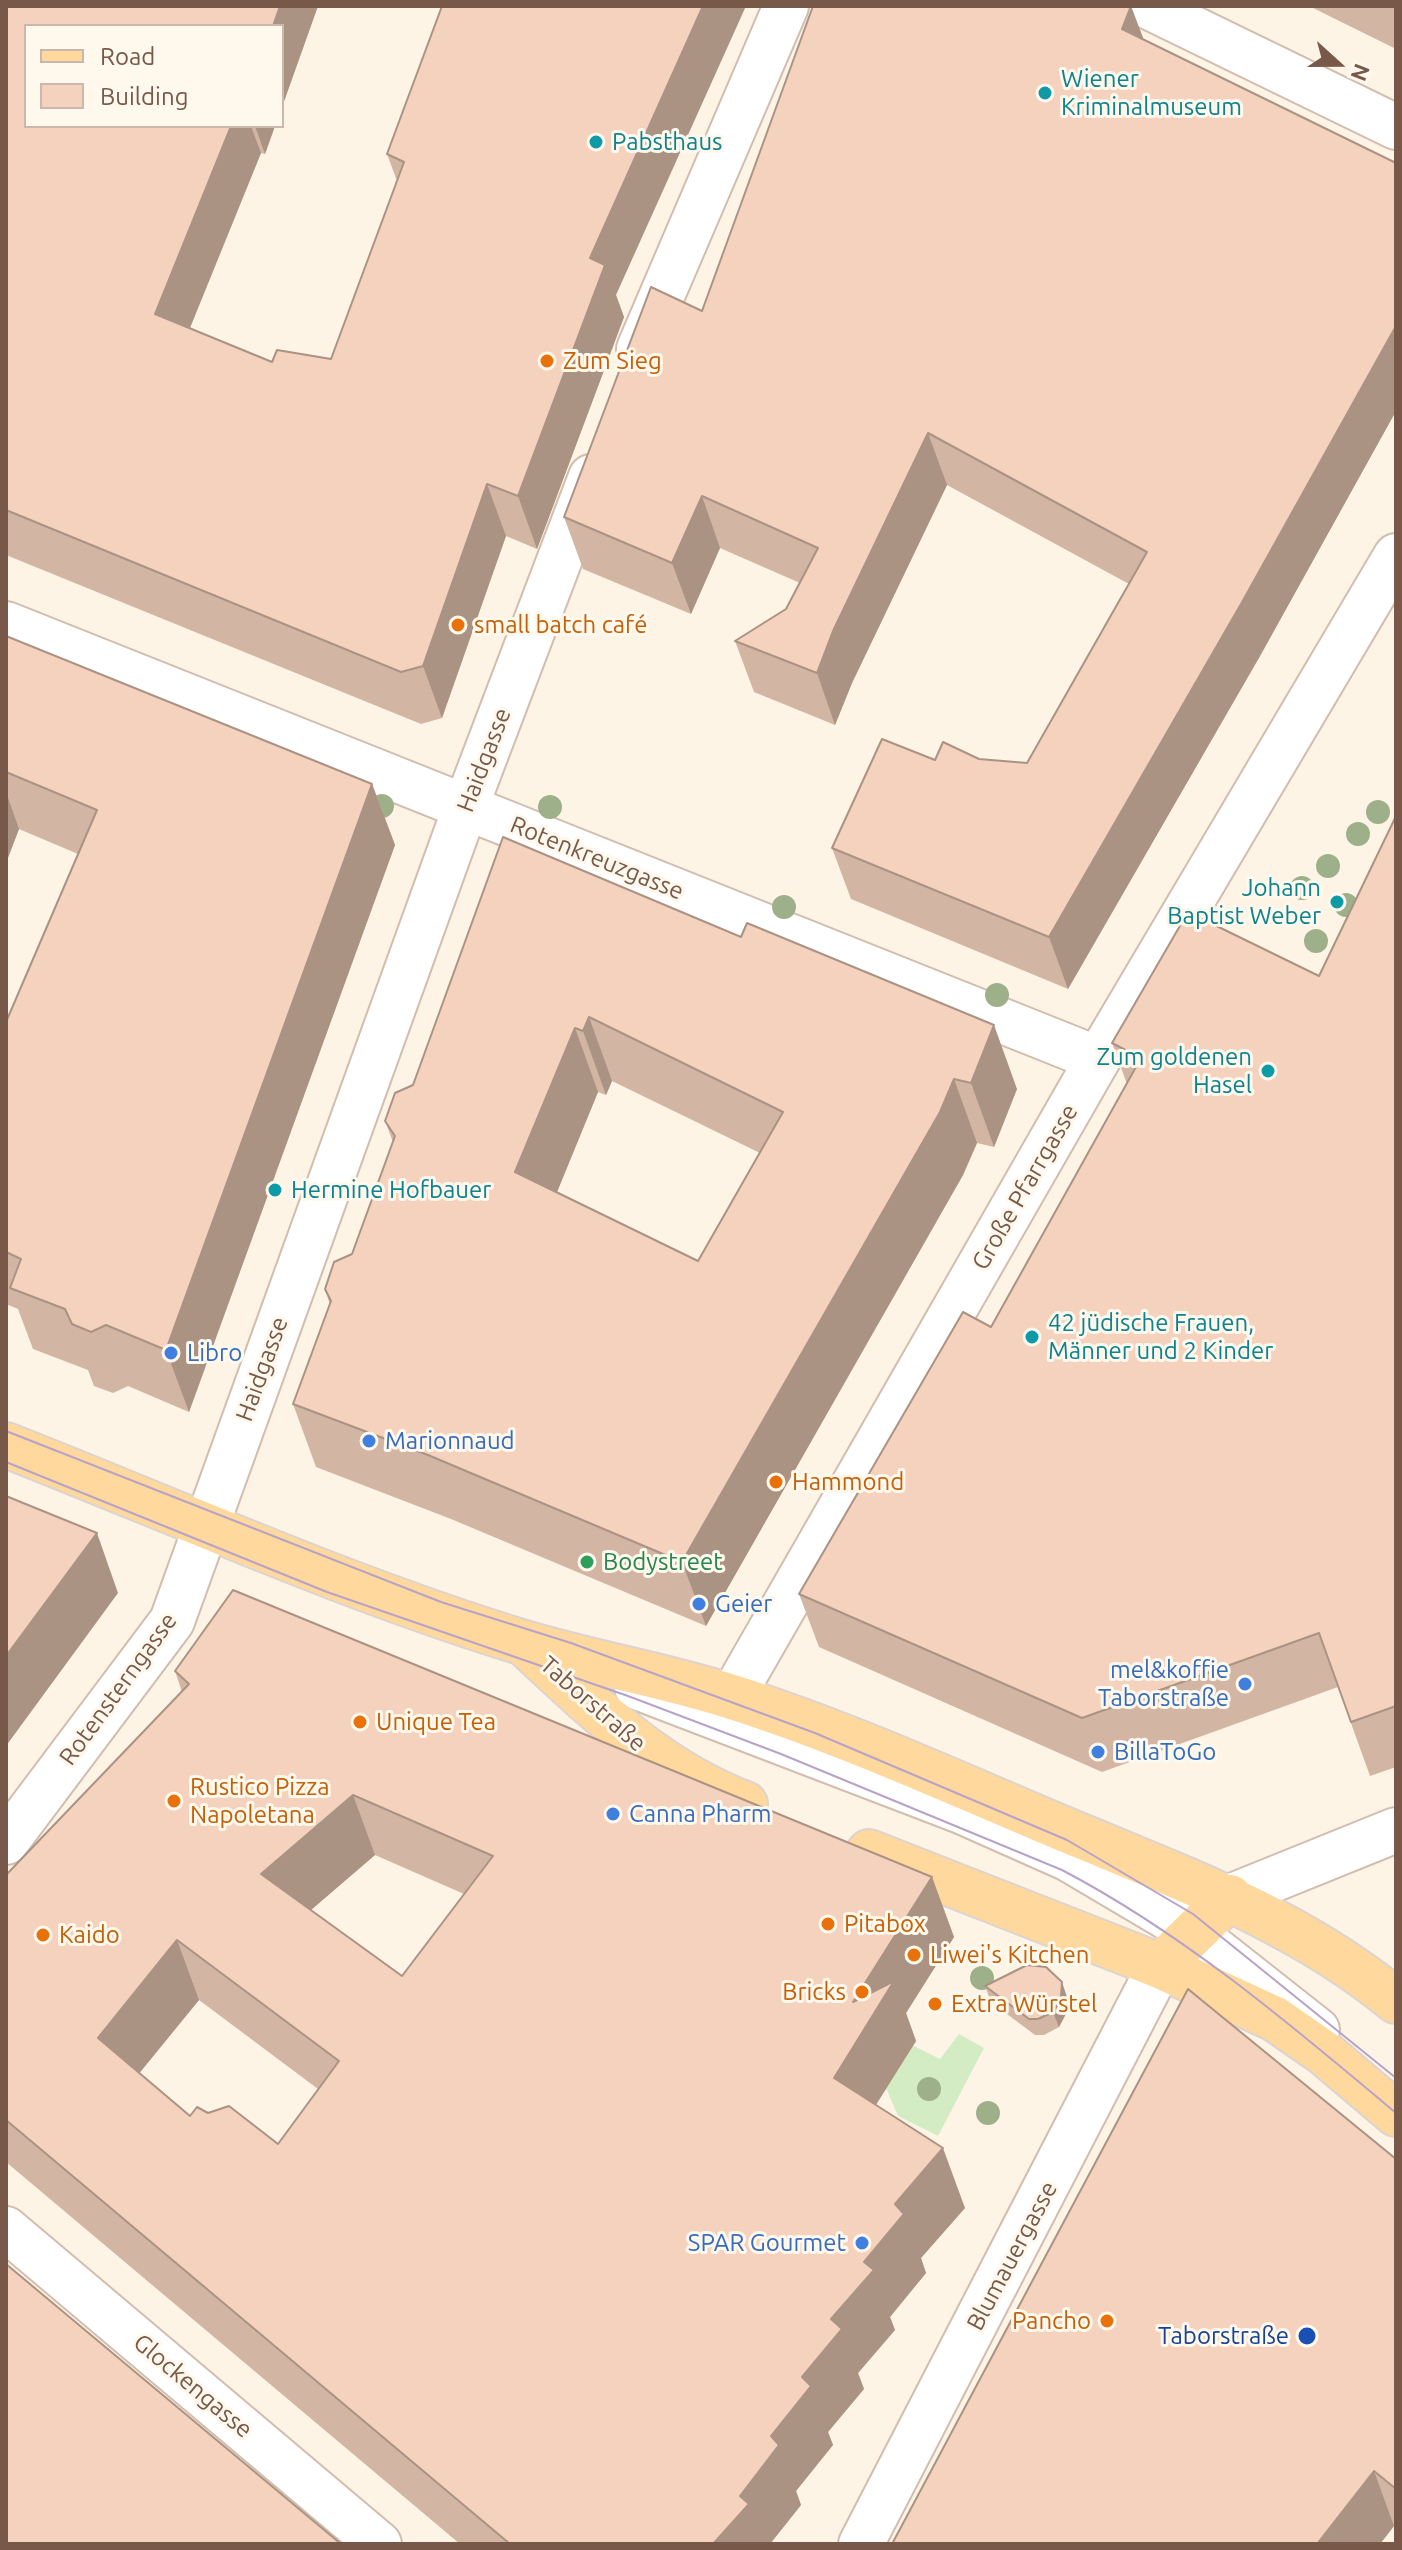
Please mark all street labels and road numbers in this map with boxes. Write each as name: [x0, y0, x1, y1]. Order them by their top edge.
street label: Haidgasse: [451, 704, 517, 816]
street label: Rotenkreuzgasse: [506, 810, 688, 906]
street label: Große Pfarrgasse: [966, 1099, 1084, 1275]
street label: Haidgasse: [230, 1313, 294, 1425]
street label: Rotensterngasse: [53, 1607, 183, 1771]
street label: Taborstraße: [534, 1650, 652, 1758]
street label: Blumauergasse: [961, 2177, 1063, 2335]
street label: Glockengasse: [128, 2328, 258, 2444]

